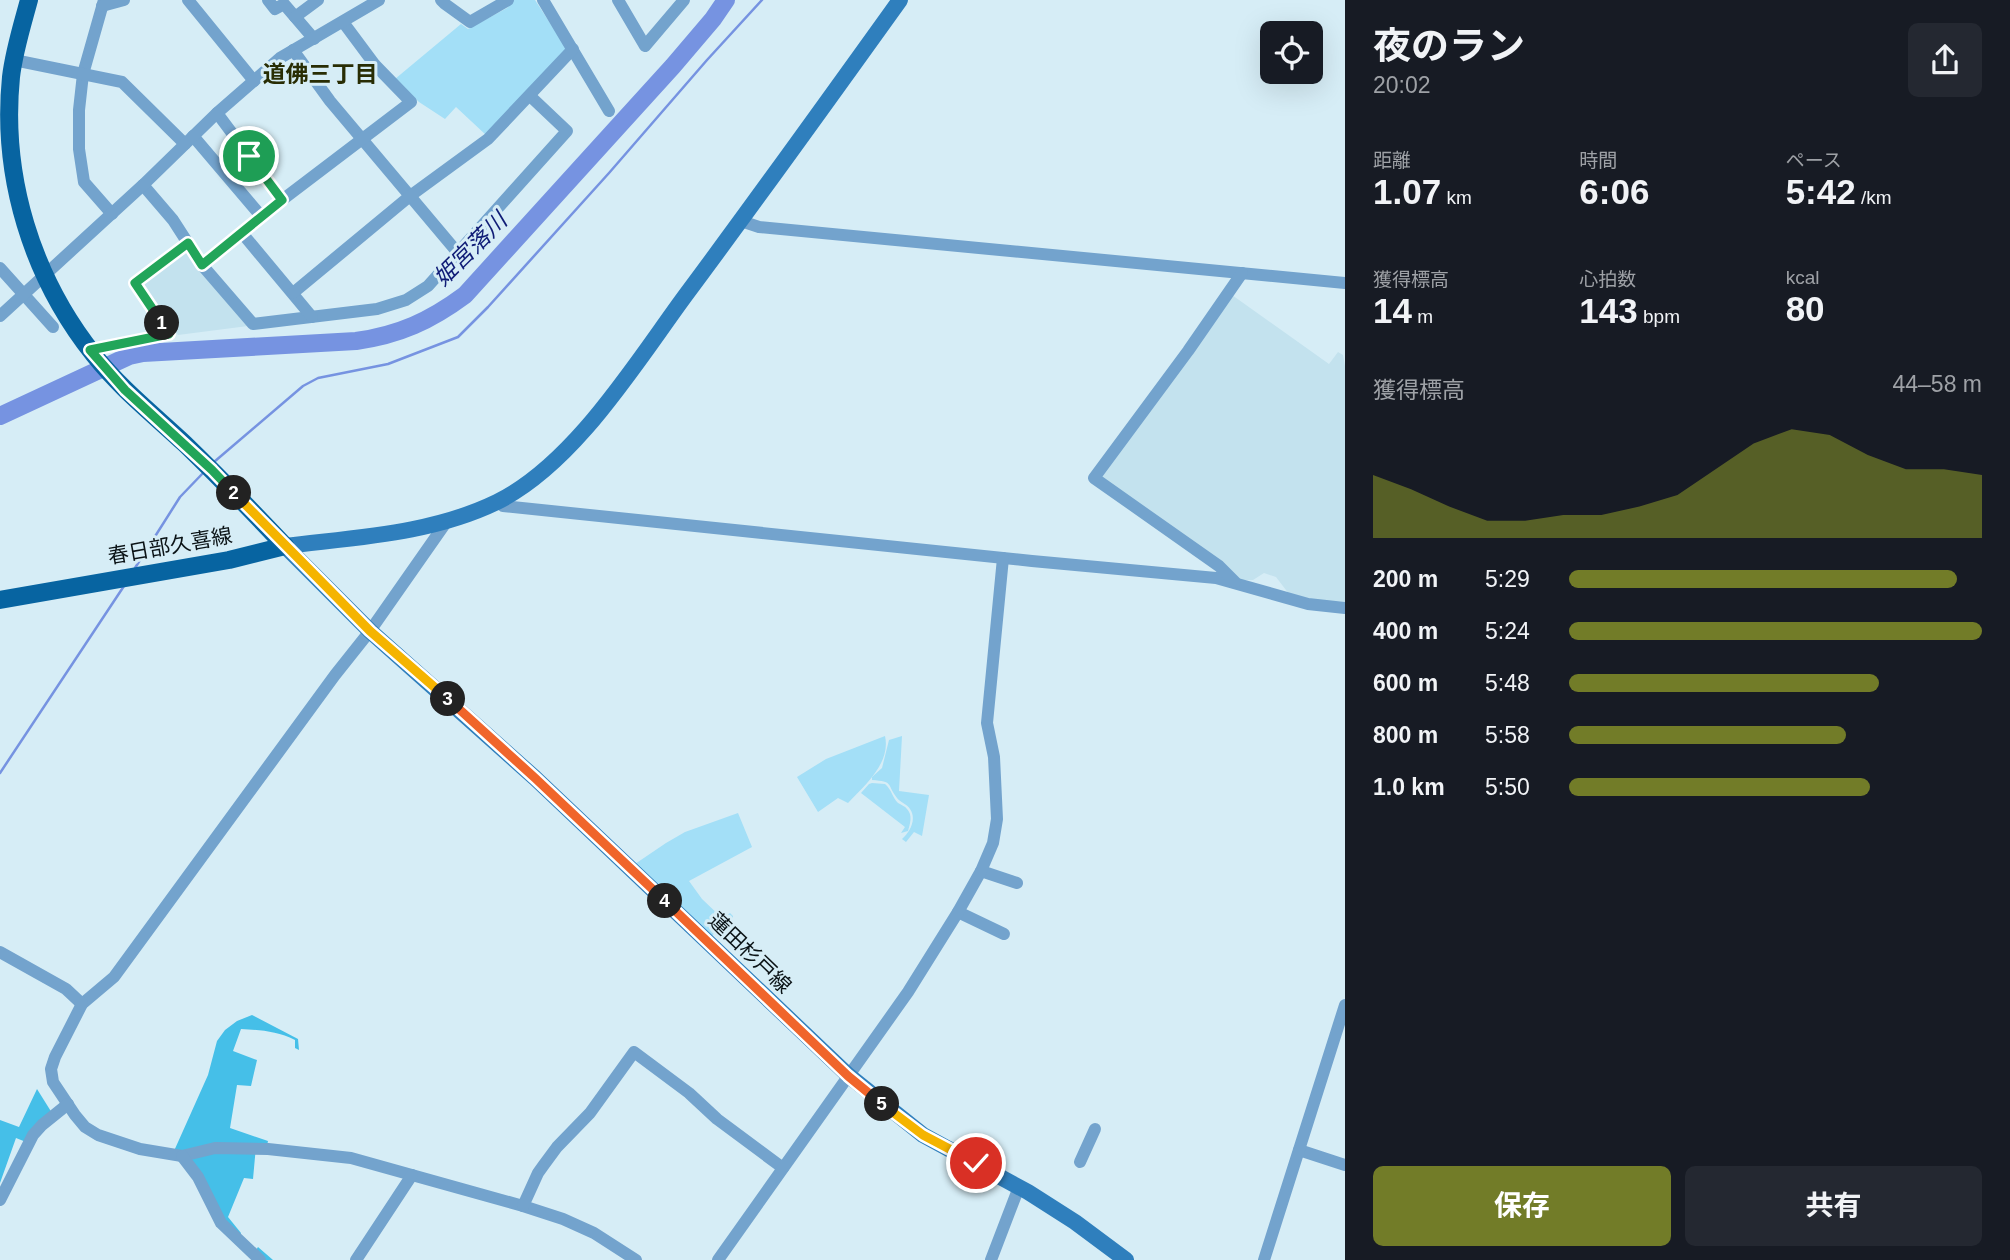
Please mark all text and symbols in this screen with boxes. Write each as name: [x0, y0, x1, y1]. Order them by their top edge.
map controls: [1260, 21, 1323, 84]
button: locate: [1260, 21, 1323, 84]
button: share: [1908, 23, 1982, 97]
text: 夜のラン: [1373, 25, 1525, 67]
district label: 道佛三丁目: [263, 61, 378, 87]
text: 20:02: [1373, 72, 1431, 98]
pin: [219, 126, 279, 186]
icon: arrive: [230, 137, 268, 175]
text: 距離: [1373, 150, 1411, 171]
text: 時間: [1579, 150, 1617, 171]
text: ペース: [1786, 150, 1842, 171]
text: 1.07: [1373, 172, 1441, 211]
text: 6:06: [1579, 172, 1649, 211]
text: 5:42: [1786, 172, 1856, 211]
text: km: [1441, 187, 1472, 208]
text: /km: [1856, 187, 1892, 208]
water label: 姫宮落川: [428, 205, 514, 291]
text: kcal: [1786, 267, 1819, 288]
text: 獲得標高: [1373, 269, 1449, 290]
text: 心拍数: [1579, 269, 1636, 290]
text: 80: [1786, 289, 1825, 328]
text: 14: [1373, 291, 1412, 330]
text: 143: [1579, 291, 1638, 330]
pin: 1: [144, 306, 180, 340]
text: m: [1412, 306, 1433, 327]
text: bpm: [1638, 306, 1680, 327]
text: 1: [156, 312, 167, 333]
text: 44–58 m: [1892, 371, 1982, 397]
text: 獲得標高: [1373, 377, 1465, 403]
pin: 2: [216, 476, 252, 510]
text: 2: [228, 482, 239, 503]
street label: 春日部久喜線: [106, 523, 234, 568]
text: 200 m: [1373, 566, 1438, 592]
text: 5:29: [1485, 566, 1530, 592]
text: 400 m: [1373, 618, 1438, 644]
text: 5:24: [1485, 618, 1530, 644]
text: 600 m: [1373, 670, 1438, 696]
text: 5:48: [1485, 670, 1530, 696]
pin: 3: [430, 682, 466, 716]
text: 3: [442, 688, 453, 709]
text: 800 m: [1373, 722, 1438, 748]
text: 5:58: [1485, 722, 1530, 748]
text: 1.0 km: [1373, 774, 1445, 800]
text: 5:50: [1485, 774, 1530, 800]
pin: 4: [648, 884, 682, 918]
text: 4: [659, 890, 670, 911]
street label: 蓮田杉戸線: [705, 908, 796, 997]
pin: 5: [864, 1086, 900, 1122]
text: 5: [876, 1093, 887, 1114]
pin: [946, 1133, 1006, 1193]
icon: check: [957, 1144, 995, 1182]
button: 保存: [1373, 1166, 1671, 1246]
button: 共有: [1685, 1166, 1982, 1246]

